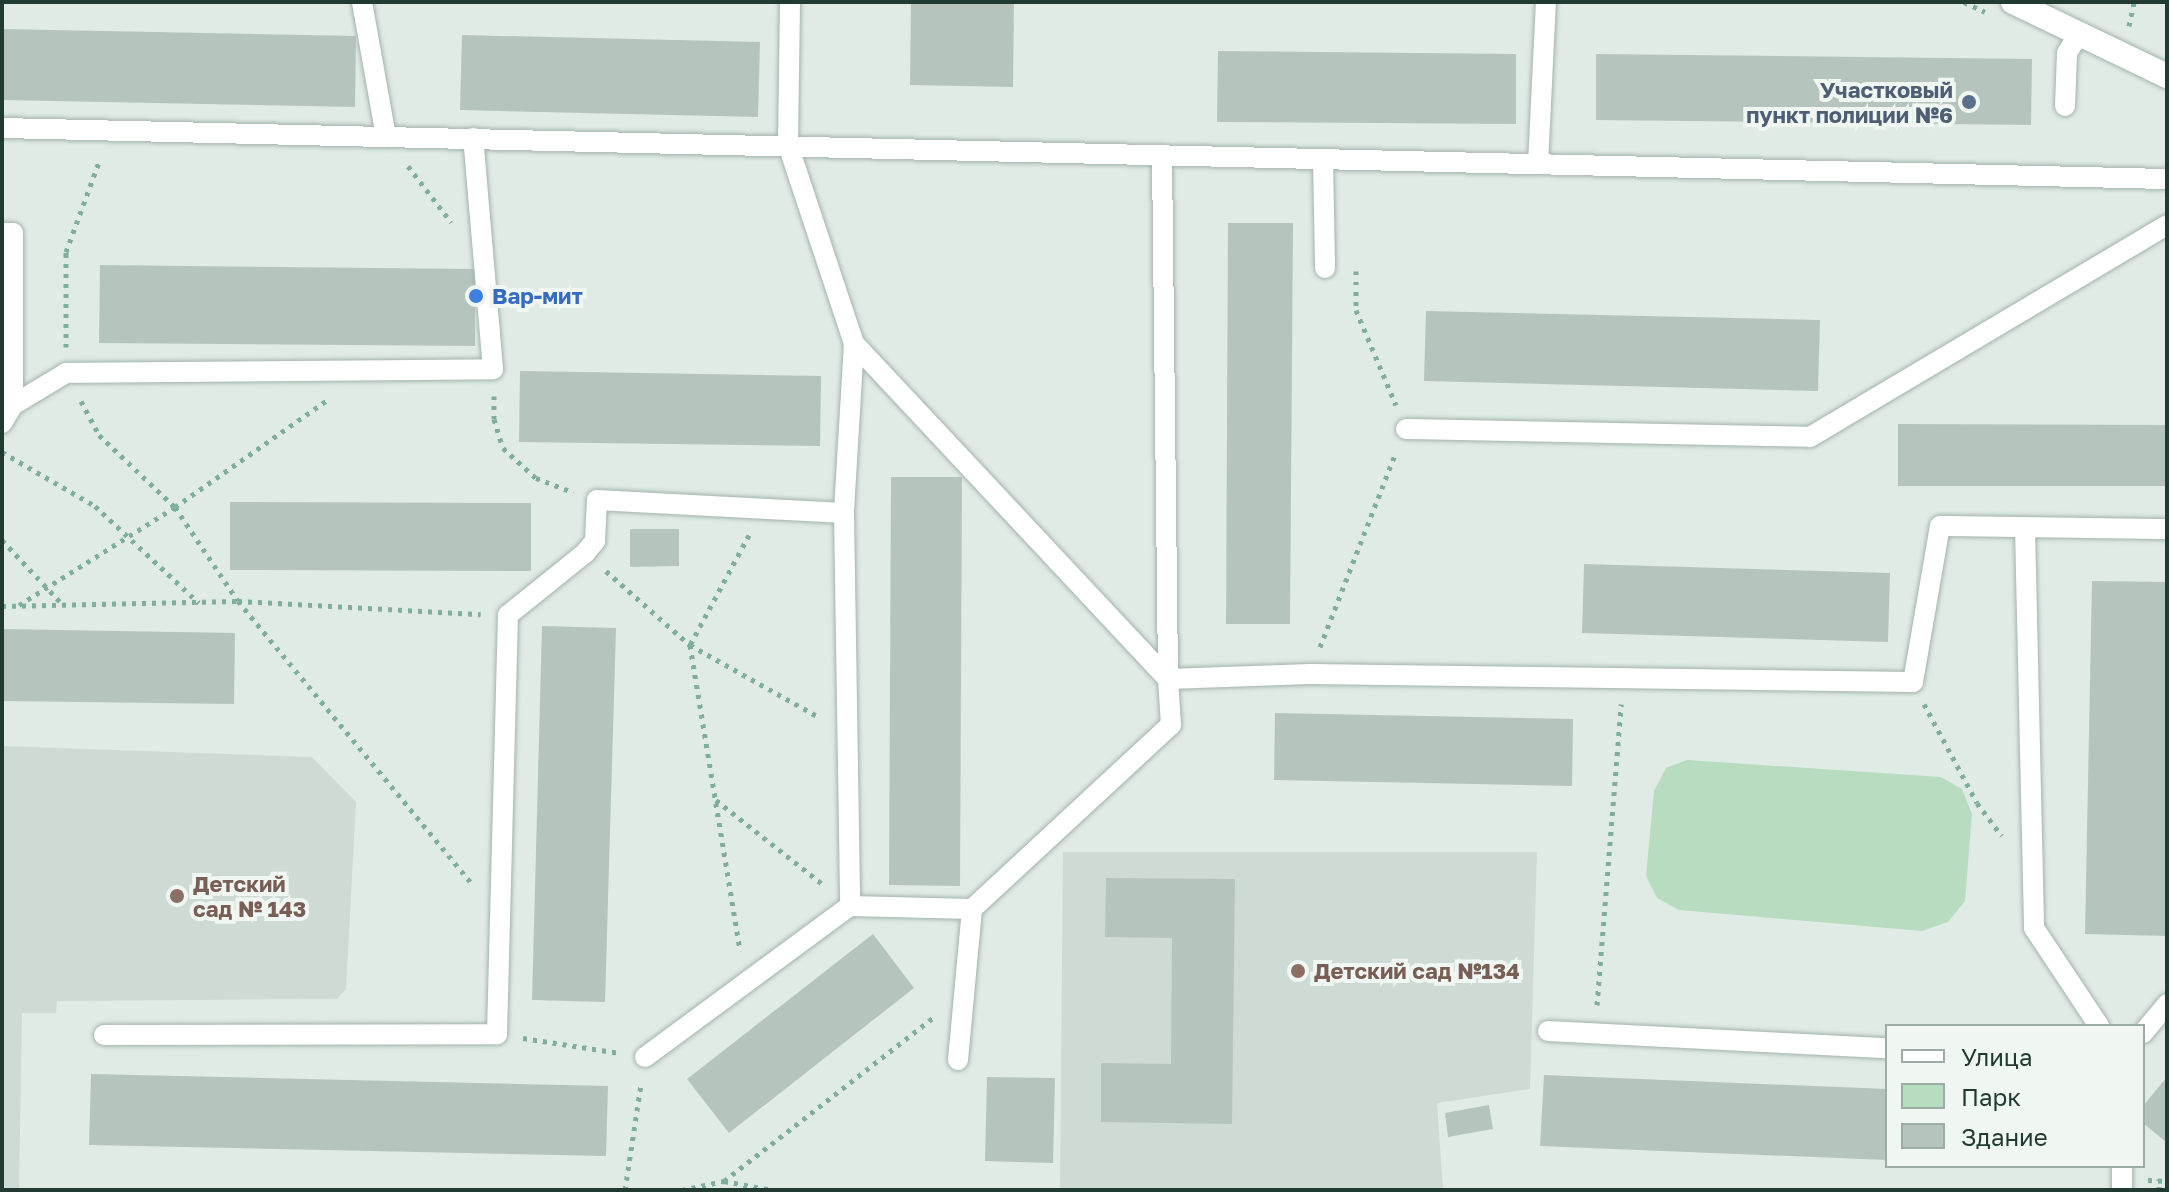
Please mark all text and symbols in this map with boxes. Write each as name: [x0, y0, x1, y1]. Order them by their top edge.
place label: Участковый пункт полиции №6: [1746, 76, 1953, 128]
marker: Участковый пункт полиции №6: [1960, 93, 1978, 111]
place label: Вар-мит: [492, 283, 583, 309]
marker: Вар-мит: [467, 287, 485, 305]
place label: Детский сад № 143: [193, 870, 306, 922]
marker: Детский сад № 143: [168, 887, 186, 905]
place label: Детский сад №134: [1314, 958, 1520, 984]
marker: Детский сад №134: [1289, 962, 1307, 980]
legend: [1885, 1024, 2145, 1168]
text: Улица: [1961, 1042, 2033, 1071]
text: Парк: [1961, 1082, 2021, 1111]
text: Здание: [1961, 1122, 2048, 1151]

